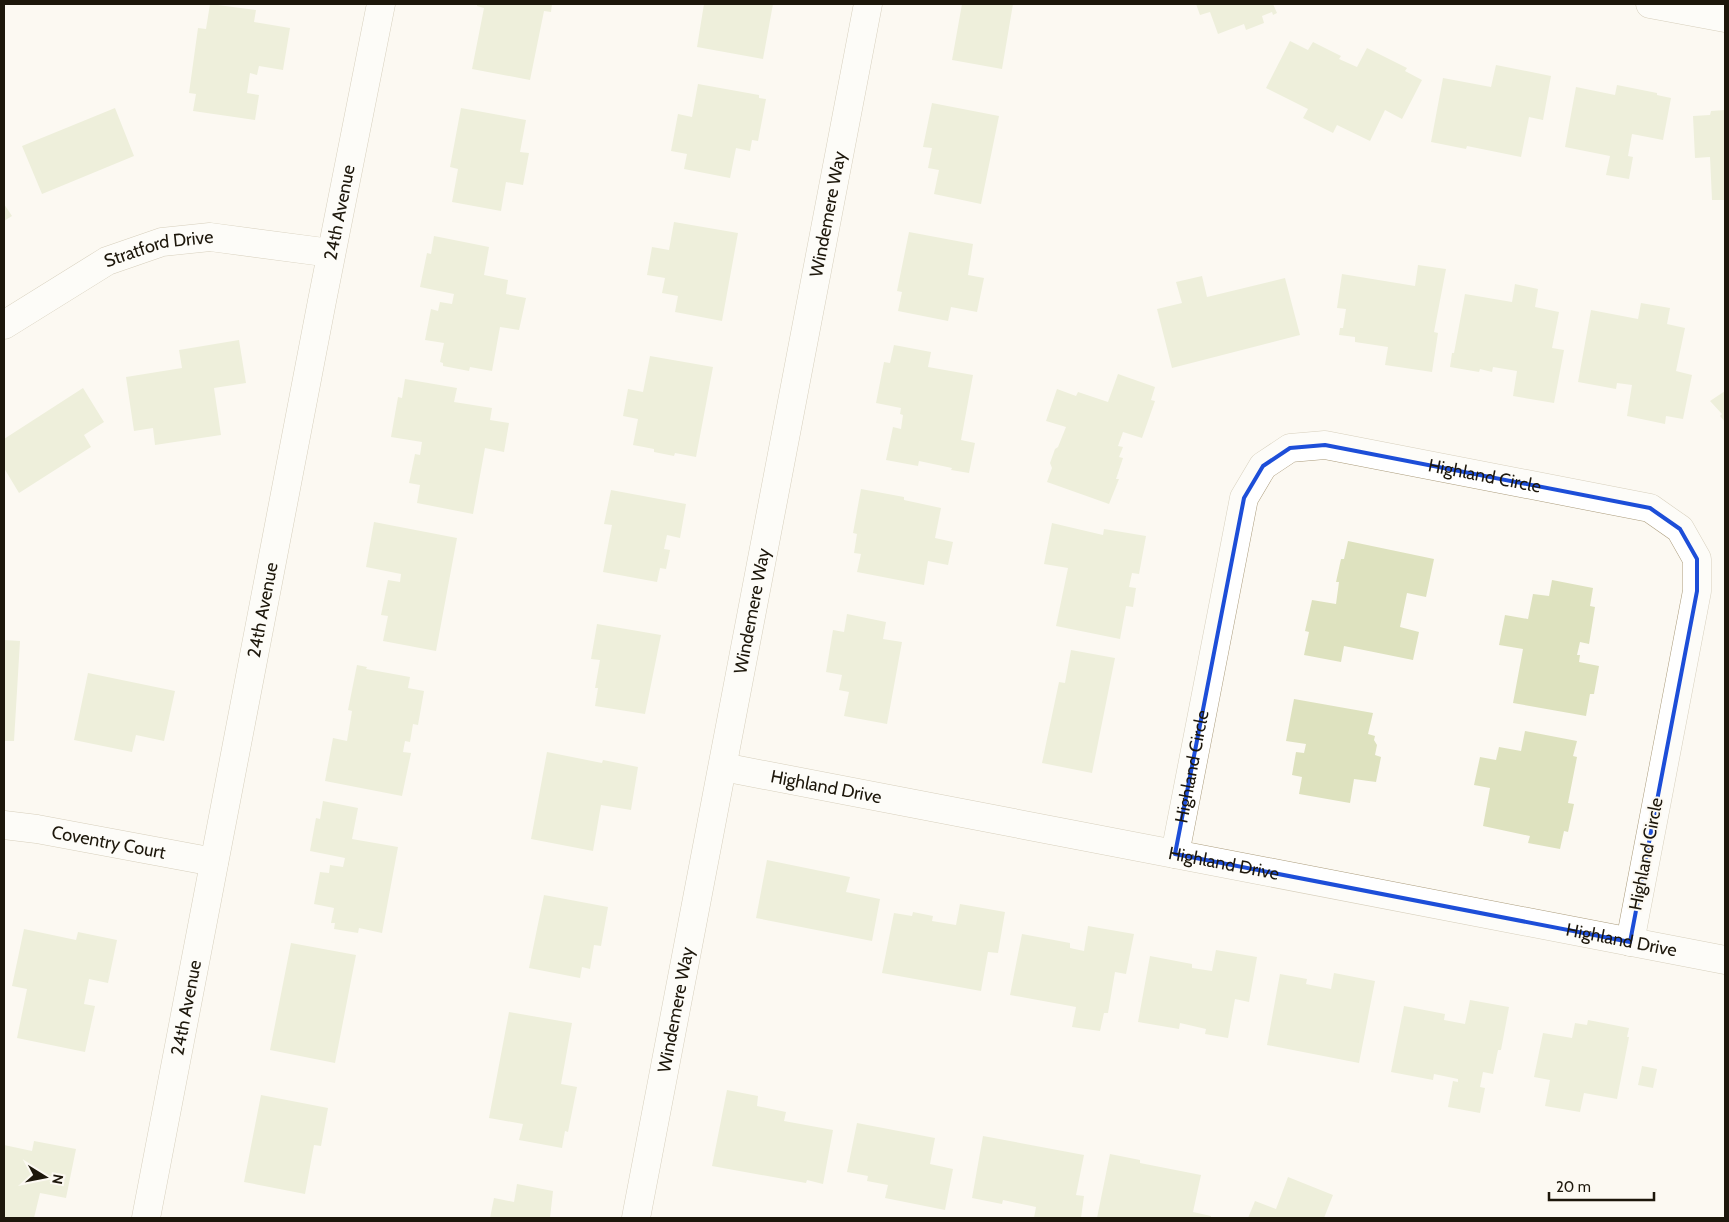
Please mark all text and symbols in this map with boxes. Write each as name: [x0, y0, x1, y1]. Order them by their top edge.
street label: Windemere Way: [805, 149, 851, 279]
street label: 24th Avenue: [319, 163, 360, 262]
street label: Stratford Drive: [101, 226, 214, 272]
street label: Highland Circle: [1426, 454, 1543, 498]
street label: Windemere Way: [729, 546, 775, 676]
street label: 24th Avenue: [243, 560, 283, 660]
street label: Highland Circle: [1170, 708, 1214, 825]
street label: Highland Drive: [769, 765, 883, 808]
street label: Highland Circle: [1624, 796, 1668, 912]
street label: Coventry Court: [50, 821, 167, 864]
street label: Highland Drive: [1166, 842, 1281, 885]
street label: Highland Drive: [1564, 919, 1679, 962]
street label: Windemere Way: [653, 945, 699, 1074]
street label: 24th Avenue: [166, 958, 206, 1057]
north arrow: [20, 1152, 70, 1202]
scale bar: [1549, 1170, 1654, 1202]
text: N: [48, 1173, 68, 1186]
text: 20 m: [1556, 1178, 1591, 1196]

